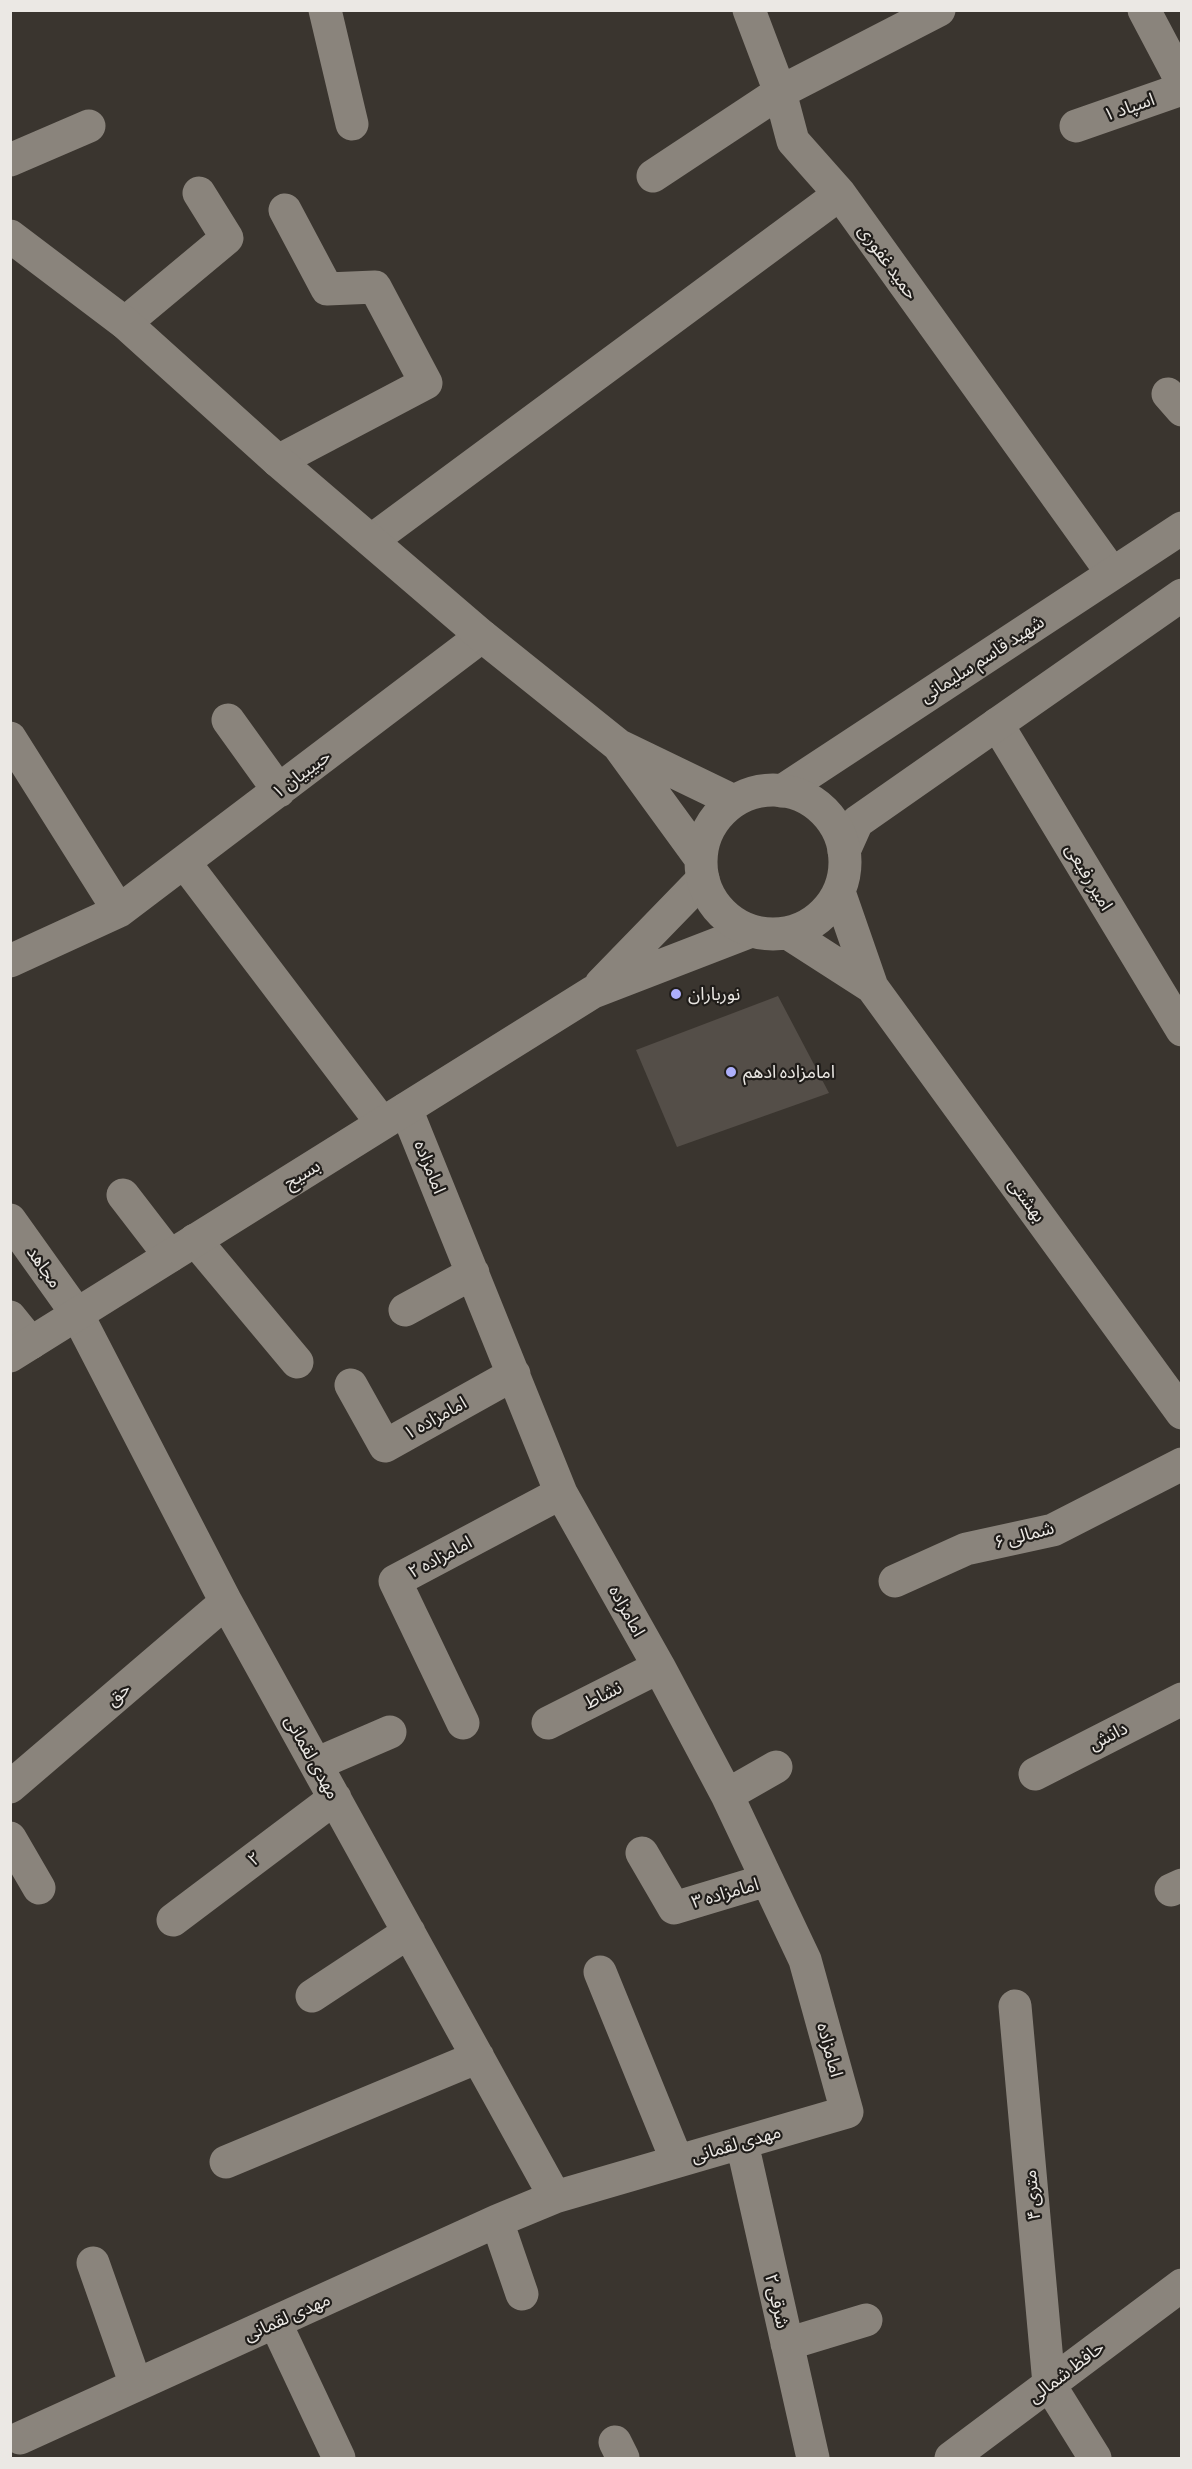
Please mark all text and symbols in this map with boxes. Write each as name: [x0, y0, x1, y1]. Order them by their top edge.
street label: اسپاد ۱: [1101, 88, 1157, 126]
street label: حمید غفوری: [854, 220, 922, 304]
street label: شهید قاسم سلیمانی: [916, 611, 1048, 707]
street label: حبیبیان ۱: [267, 745, 335, 803]
street label: امیر رفیعی: [1061, 840, 1117, 914]
place label: نورباران: [688, 983, 740, 1005]
marker: نورباران: [669, 987, 683, 1001]
place label: امامزاده ادهم: [743, 1061, 835, 1083]
marker: امامزاده ادهم: [724, 1065, 738, 1079]
street label: امامزاده: [410, 1137, 450, 1197]
street label: بسیج: [280, 1155, 324, 1193]
street label: بهشتی: [1004, 1174, 1050, 1226]
street label: مجاهد: [22, 1242, 66, 1292]
street label: امامزاده ۱: [400, 1392, 470, 1444]
street label: شمالی ۶: [992, 1517, 1056, 1553]
street label: امامزاده ۲: [404, 1531, 476, 1583]
street label: امامزاده: [604, 1582, 650, 1640]
street label: نشاط: [580, 1676, 626, 1714]
street label: حق: [101, 1678, 135, 1710]
street label: مهدی لقمانی: [280, 1711, 344, 1803]
street label: دانش: [1085, 1717, 1131, 1755]
street label: ۲: [243, 1847, 265, 1871]
street label: امامزاده ۳: [689, 1873, 761, 1913]
street label: امامزاده: [812, 2021, 848, 2079]
street label: مهدی لقمانی: [689, 2121, 783, 2167]
street label: ۴ متری: [1019, 2169, 1045, 2221]
street label: ۲ شرقی: [760, 2271, 794, 2331]
street label: مهدی لقمانی: [240, 2288, 334, 2346]
street label: حافظ شمالی: [1024, 2336, 1108, 2408]

